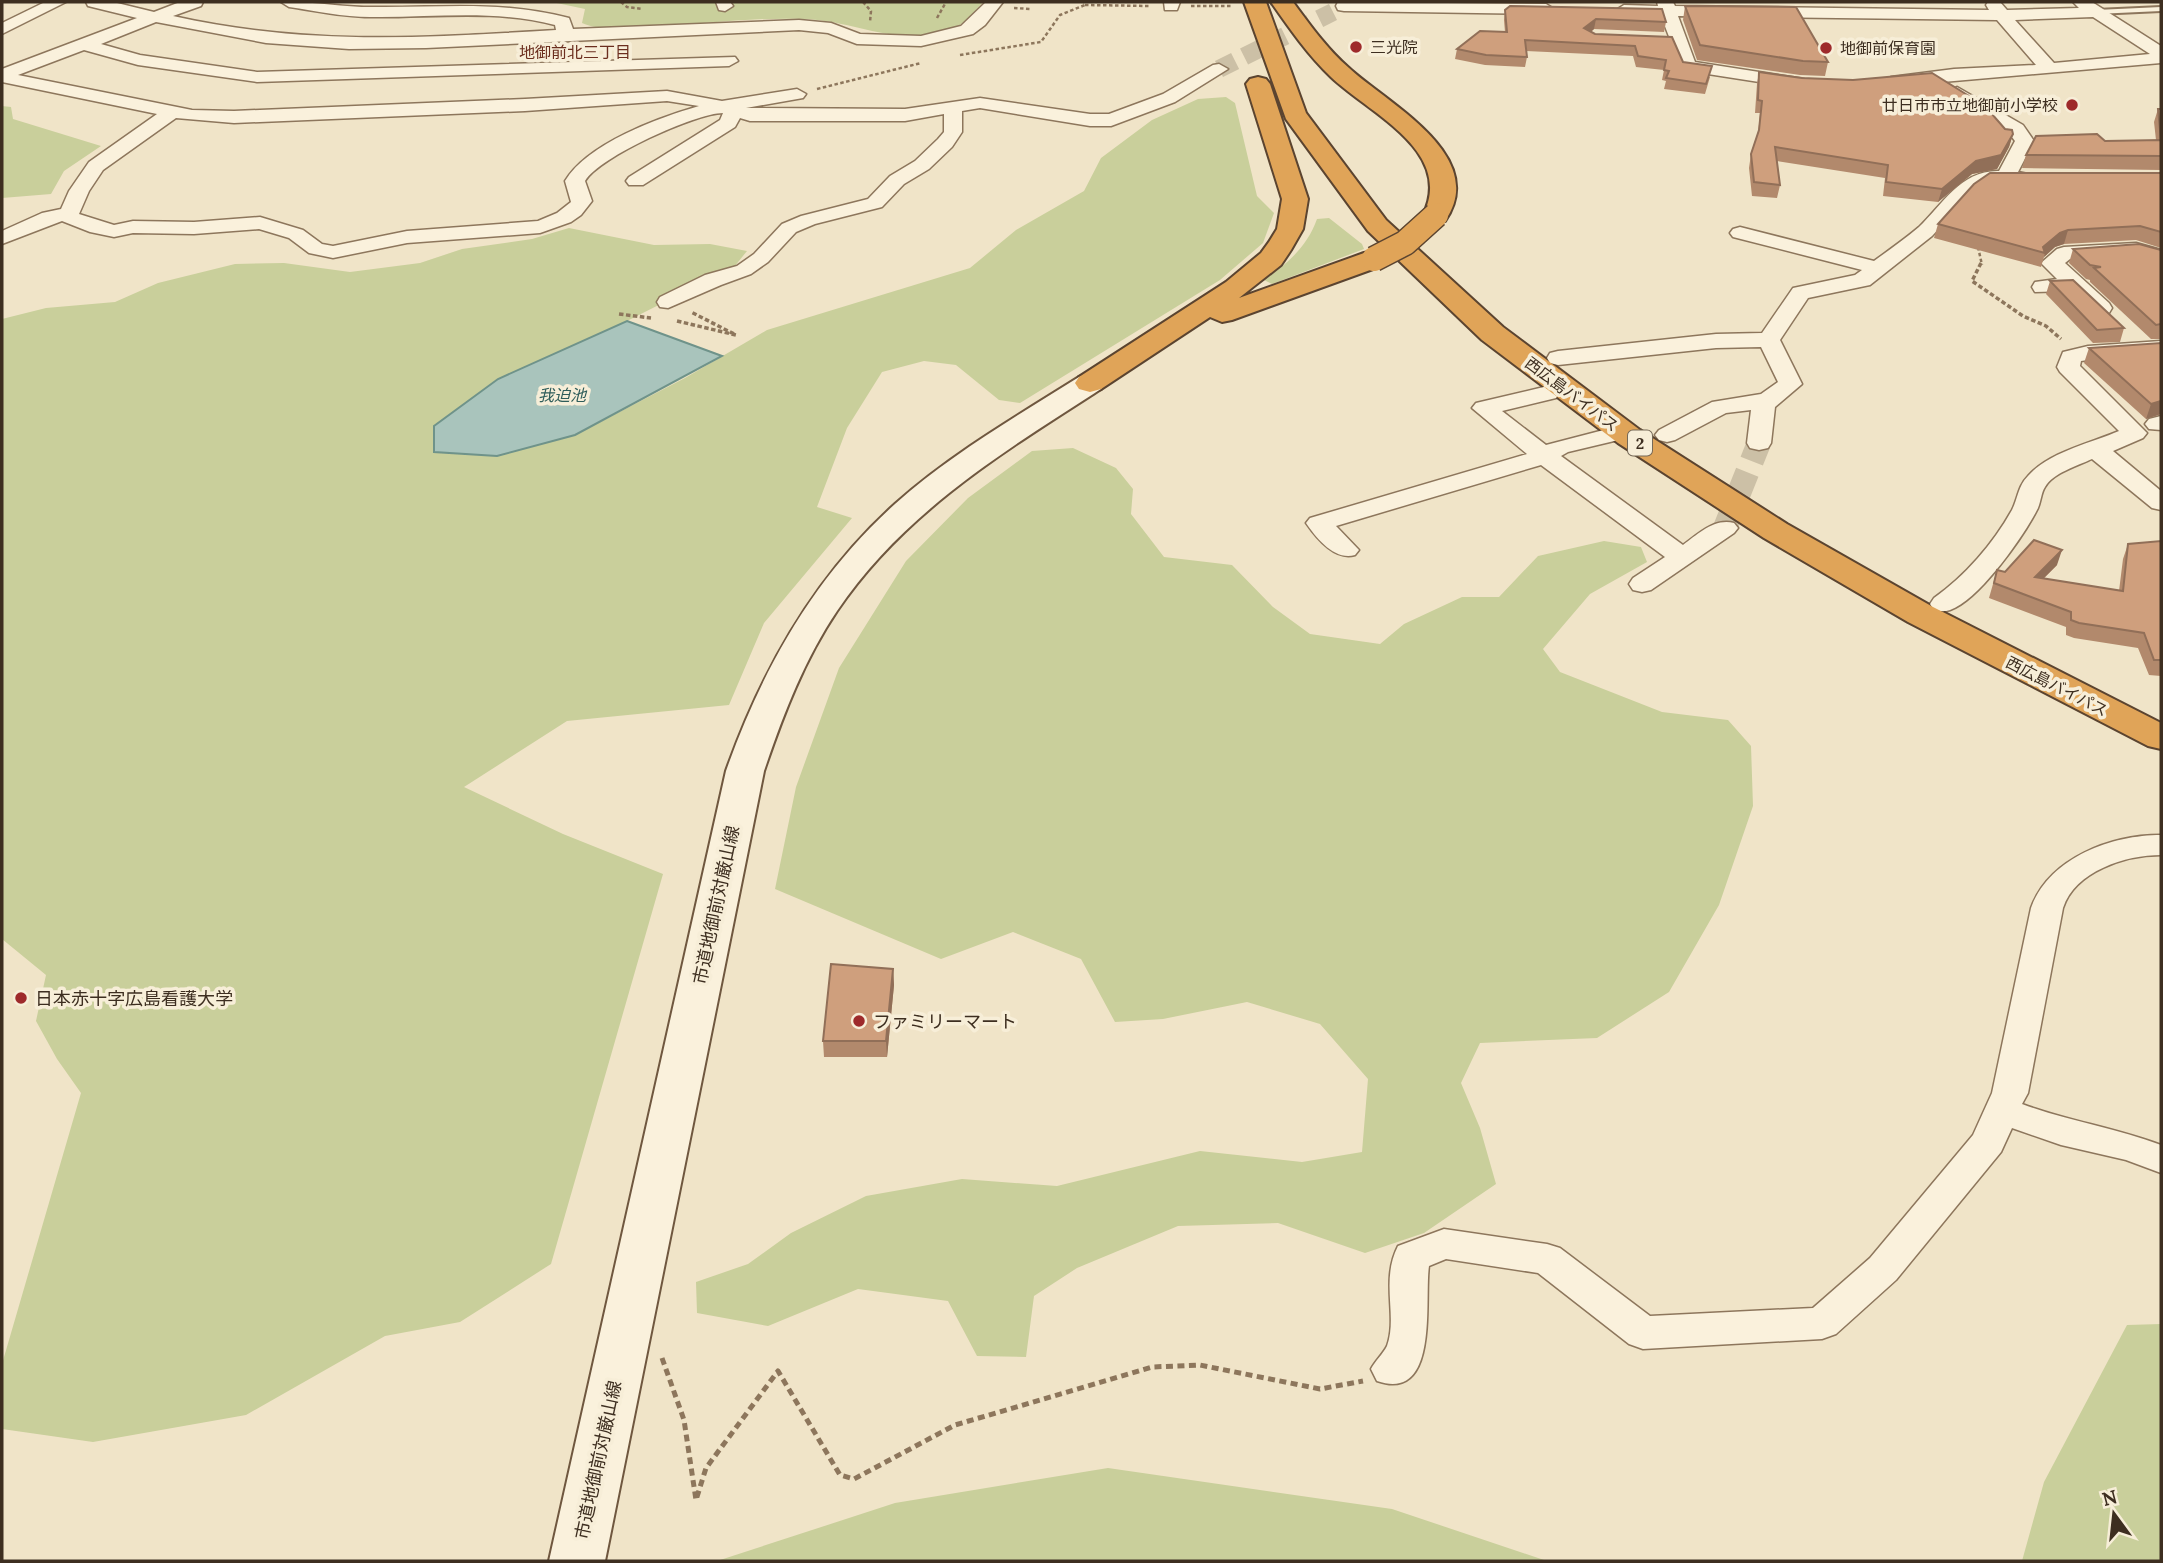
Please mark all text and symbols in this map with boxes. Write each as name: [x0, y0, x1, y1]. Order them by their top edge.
place label: 三光院: [1370, 37, 1418, 57]
place label: 地御前保育園: [1840, 38, 1936, 58]
marker: 三光院: [1348, 39, 1364, 55]
marker: 地御前保育園: [1818, 40, 1834, 56]
district label: 地御前北三丁目: [519, 42, 631, 62]
place label: 廿日市市立地御前小学校: [1882, 95, 2058, 115]
marker: 廿日市市立地御前小学校: [2064, 97, 2080, 113]
street label: 西広島バイパス: [1521, 352, 1623, 436]
water label: 我迫池: [538, 385, 588, 405]
road number: 2: [1628, 430, 1652, 456]
street label: 西広島バイパス: [2003, 652, 2111, 720]
street label: 市道地御前対厳山線: [688, 823, 744, 987]
place label: 日本赤十字広島看護大学: [35, 987, 233, 1010]
marker: 日本赤十字広島看護大学: [13, 990, 29, 1006]
place label: ファミリーマート: [873, 1010, 1017, 1033]
marker: ファミリーマート: [851, 1013, 867, 1029]
street label: 市道地御前対厳山線: [570, 1378, 626, 1542]
north arrow: [2079, 1479, 2149, 1549]
text: N: [2099, 1484, 2120, 1511]

